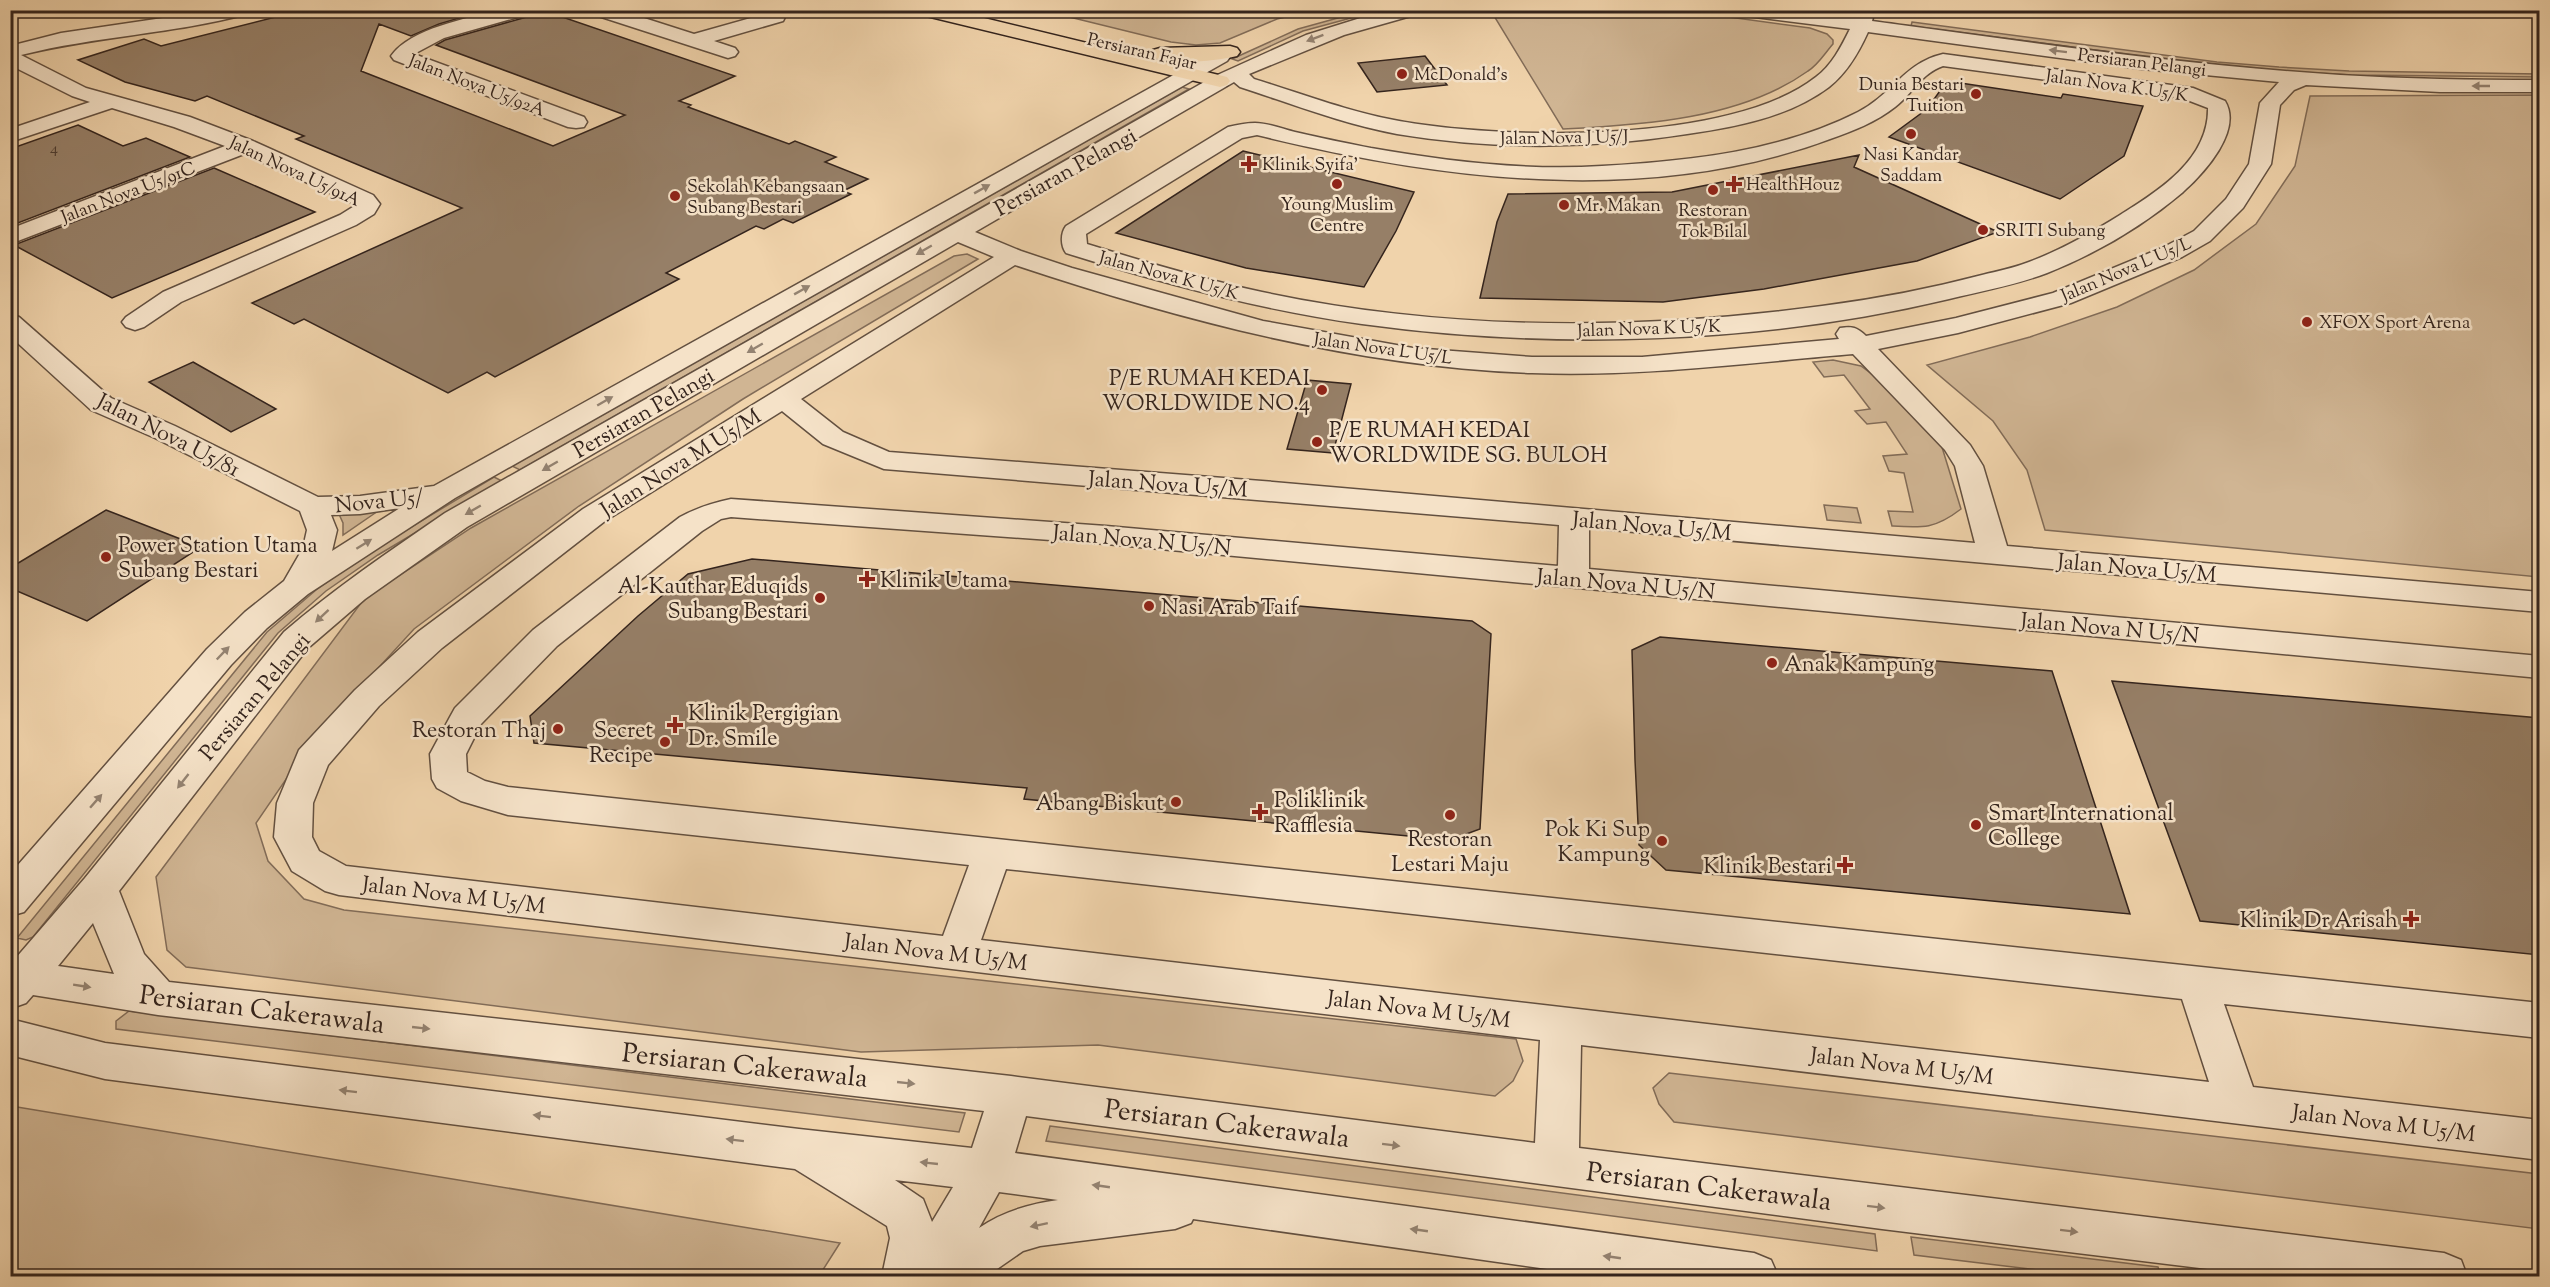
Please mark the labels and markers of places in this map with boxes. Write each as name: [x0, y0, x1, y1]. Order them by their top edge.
place label: McDonald's: [1414, 63, 1508, 89]
marker: McDonald's: [1395, 67, 1409, 81]
place label: Dunia Bestari Tuition: [1859, 73, 1964, 120]
marker: Dunia Bestari Tuition: [1969, 87, 1983, 101]
marker: Nasi Kandar Saddam: [1904, 127, 1918, 141]
place label: Nasi Kandar Saddam: [1863, 143, 1959, 190]
place label: Klinik Syifa': [1262, 153, 1358, 179]
marker: Klinik Syifa': [1240, 155, 1258, 173]
place label: HealthHouz: [1746, 173, 1840, 199]
place label: Sekolah Kebangsaan Subang Bestari: [687, 175, 845, 222]
marker: Young Muslim Centre: [1330, 177, 1344, 191]
marker: HealthHouz: [1727, 177, 1741, 191]
marker: Restoran Tok Bilal: [1706, 183, 1720, 197]
marker: Sekolah Kebangsaan Subang Bestari: [668, 189, 682, 203]
place label: Young Muslim Centre: [1280, 193, 1394, 240]
place label: Mr. Makan: [1576, 194, 1661, 220]
marker: Mr. Makan: [1557, 198, 1571, 212]
place label: Restoran Tok Bilal: [1678, 199, 1748, 246]
place label: SRITI Subang: [1995, 219, 2105, 245]
marker: SRITI Subang: [1976, 223, 1990, 237]
place label: XFOX Sport Arena: [2319, 311, 2470, 337]
marker: XFOX Sport Arena: [2300, 315, 2314, 329]
place label: P/E RUMAH KEDAI WORLDWIDE NO.4: [1102, 364, 1310, 421]
marker: P/E RUMAH KEDAI WORLDWIDE NO.4: [1315, 383, 1329, 397]
place label: P/E RUMAH KEDAI WORLDWIDE SG. BULOH: [1329, 416, 1607, 473]
marker: P/E RUMAH KEDAI WORLDWIDE SG. BULOH: [1310, 435, 1324, 449]
place label: Power Station Utama Subang Bestari: [118, 531, 318, 588]
marker: Power Station Utama Subang Bestari: [99, 550, 113, 564]
place label: Klinik Utama: [880, 566, 1008, 598]
marker: Klinik Utama: [858, 570, 876, 588]
place label: Al-Kauthar Eduqids Subang Bestari: [617, 572, 808, 629]
marker: Al-Kauthar Eduqids Subang Bestari: [813, 591, 827, 605]
place label: Nasi Arab Taif: [1161, 593, 1299, 625]
marker: Nasi Arab Taif: [1142, 599, 1156, 613]
place label: Anak Kampung: [1784, 650, 1934, 682]
marker: Anak Kampung: [1765, 656, 1779, 670]
place label: Klinik Pergigian Dr. Smile: [688, 699, 839, 756]
place label: Restoran Thaj: [412, 716, 546, 748]
place label: Secret Recipe: [589, 716, 653, 773]
marker: Klinik Pergigian Dr. Smile: [666, 716, 684, 734]
marker: Restoran Thaj: [551, 722, 565, 736]
marker: Secret Recipe: [658, 735, 672, 749]
place label: Poliklinik Rafflesia: [1274, 786, 1365, 843]
place label: Abang Biskut: [1035, 789, 1164, 821]
marker: Abang Biskut: [1169, 795, 1183, 809]
place label: Smart International College: [1988, 799, 2174, 856]
marker: Poliklinik Rafflesia: [1251, 803, 1269, 821]
marker: Restoran Lestari Maju: [1443, 808, 1457, 822]
place label: Pok Ki Sup Kampung: [1545, 815, 1650, 872]
marker: Smart International College: [1969, 818, 1983, 832]
place label: Restoran Lestari Maju: [1391, 825, 1509, 882]
marker: Pok Ki Sup Kampung: [1655, 834, 1669, 848]
place label: Klinik Bestari: [1703, 852, 1832, 884]
marker: Klinik Bestari: [1836, 856, 1854, 874]
place label: Klinik Dr Arisah: [2240, 906, 2398, 938]
marker: Klinik Dr Arisah: [2402, 910, 2420, 928]

